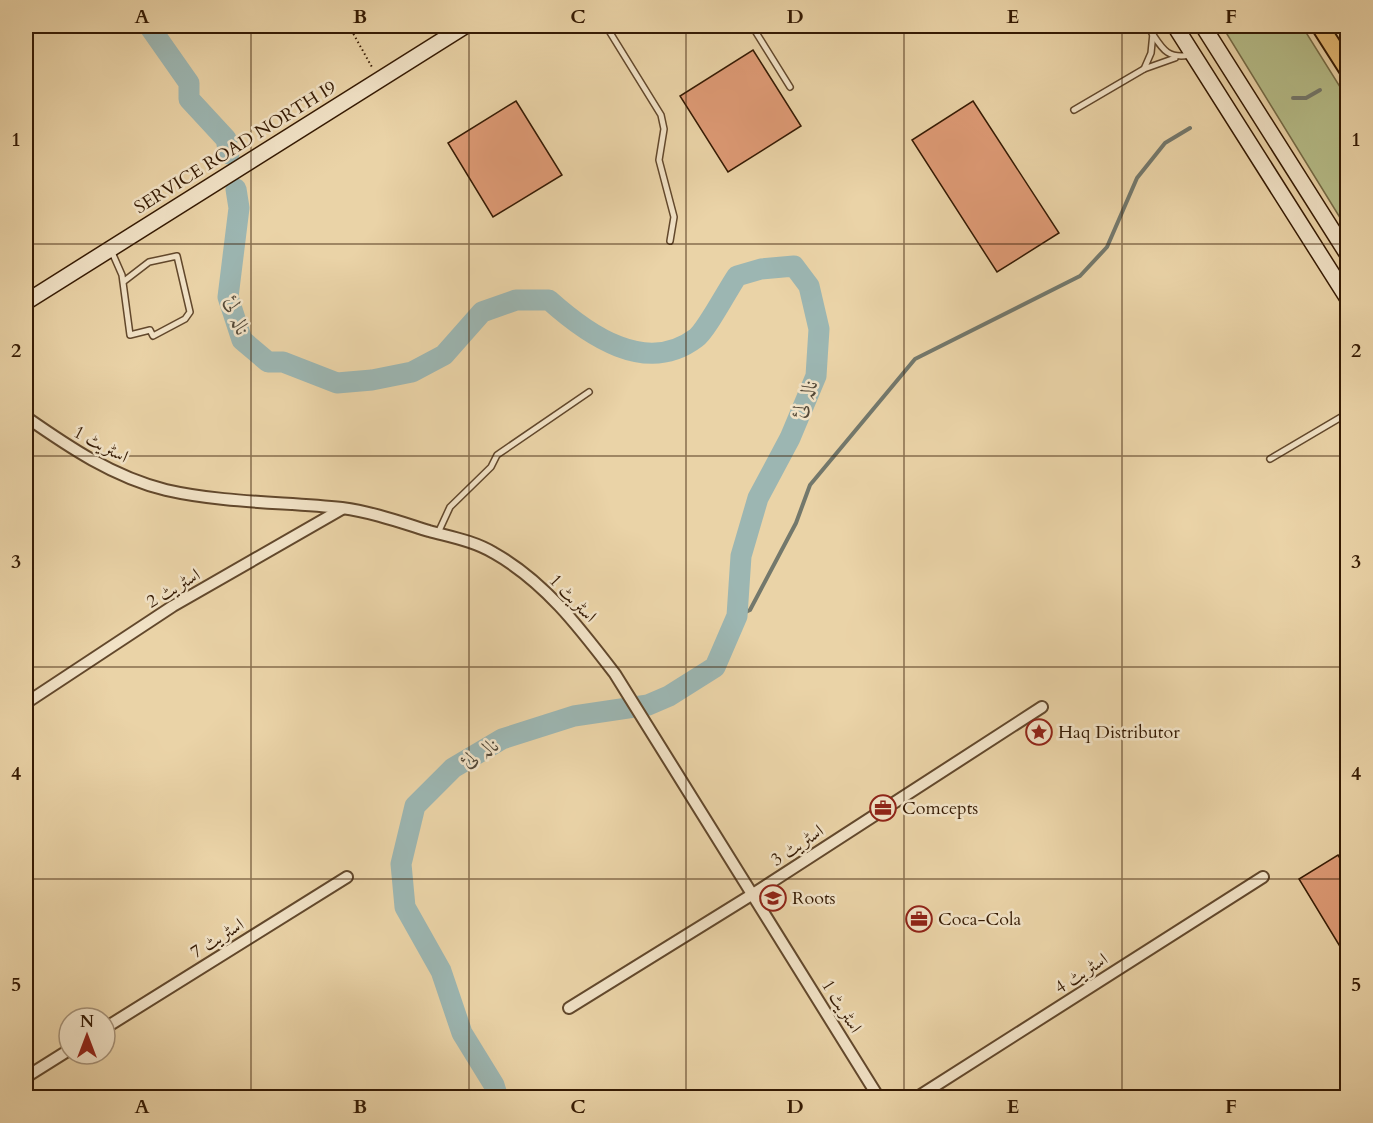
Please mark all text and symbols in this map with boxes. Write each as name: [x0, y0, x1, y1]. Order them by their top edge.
text: A: [134, 3, 150, 30]
text: B: [353, 3, 367, 30]
text: C: [570, 3, 586, 30]
text: D: [786, 3, 804, 30]
text: E: [1007, 3, 1019, 30]
text: F: [1225, 3, 1237, 30]
street label: SERVICE ROAD NORTH I9: [129, 75, 341, 220]
text: 1: [11, 126, 21, 153]
text: 1: [1351, 126, 1361, 153]
water label: نالہ لئ: [218, 291, 256, 339]
text: 2: [11, 337, 21, 364]
text: 2: [1351, 337, 1361, 364]
water label: نالہ لئ: [784, 375, 825, 423]
street label: اسٹریٹ 1: [69, 420, 133, 469]
text: 3: [11, 548, 21, 575]
text: 3: [1351, 548, 1361, 575]
street label: اسٹریٹ 2: [142, 563, 205, 614]
street label: اسٹریٹ 1: [543, 569, 602, 628]
place icon: Haq Distributor: [1024, 717, 1054, 747]
place label: Haq Distributor: [1058, 720, 1180, 745]
water label: نالہ لئ: [455, 731, 504, 775]
text: 4: [11, 760, 21, 787]
text: 4: [1351, 760, 1361, 787]
office icon: Comcepts: [868, 793, 898, 823]
place label: Comcepts: [902, 796, 978, 821]
street label: اسٹریٹ 3: [766, 819, 829, 872]
school or university icon: Roots: [758, 883, 788, 913]
place label: Roots: [792, 886, 836, 911]
office icon: Coca-Cola: [904, 904, 934, 934]
place label: Coca-Cola: [938, 907, 1022, 932]
street label: اسٹریٹ 7: [186, 912, 249, 965]
street label: اسٹریٹ 4: [1050, 947, 1113, 1000]
text: 5: [11, 971, 21, 998]
text: 5: [1351, 971, 1361, 998]
street label: اسٹریٹ 1: [815, 975, 868, 1038]
north arrow: [57, 1006, 117, 1066]
text: N: [80, 1011, 94, 1033]
text: A: [134, 1093, 150, 1120]
text: B: [353, 1093, 367, 1120]
text: C: [570, 1093, 586, 1120]
text: D: [786, 1093, 804, 1120]
text: E: [1007, 1093, 1019, 1120]
text: F: [1225, 1093, 1237, 1120]

